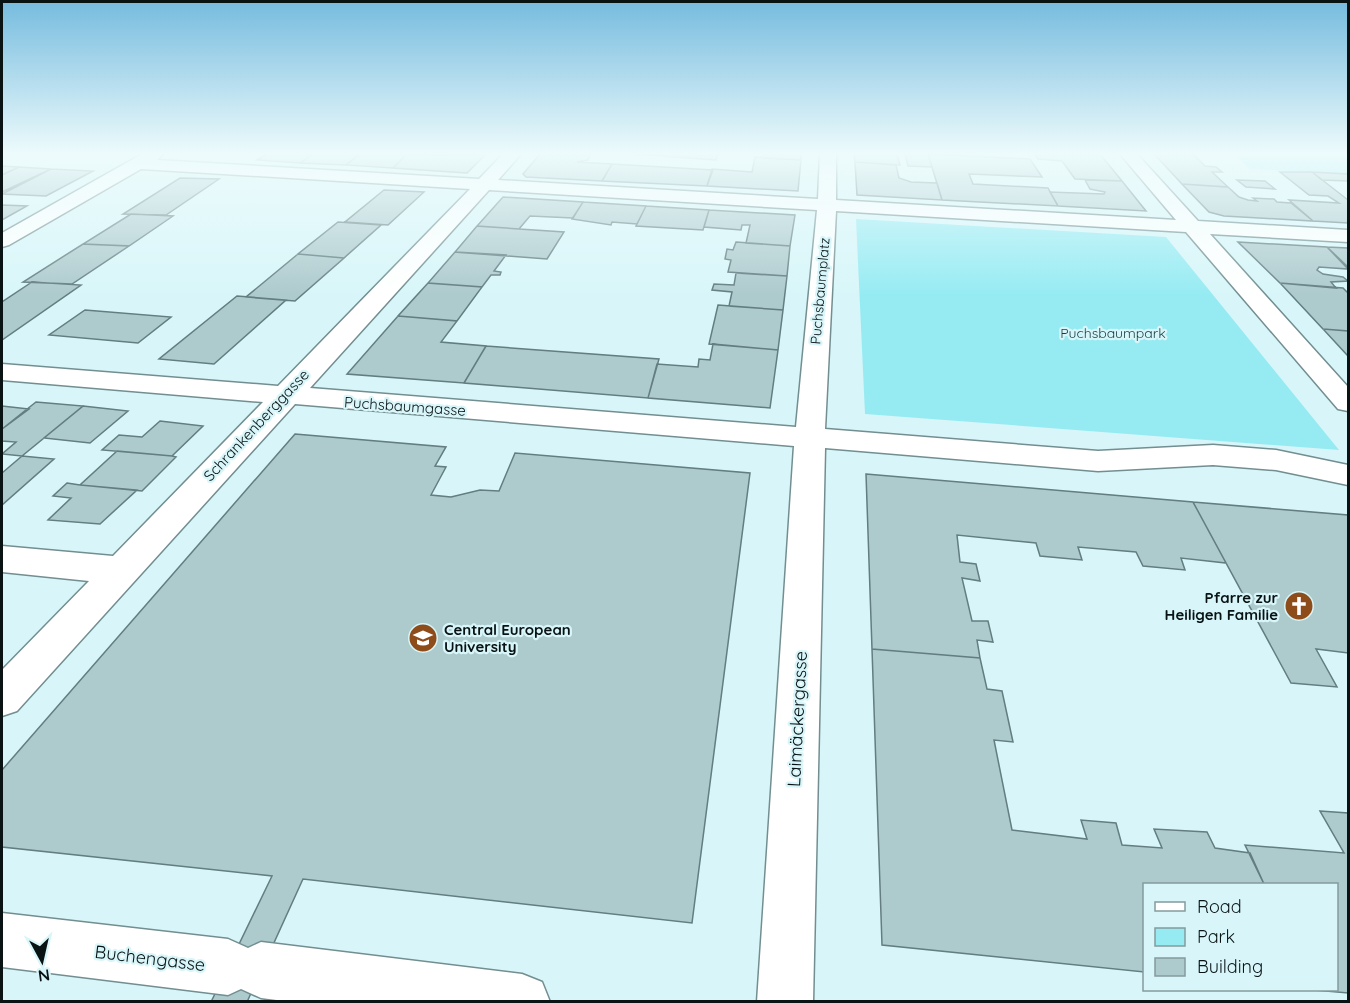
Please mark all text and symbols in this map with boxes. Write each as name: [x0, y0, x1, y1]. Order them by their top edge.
street label: Puchsbaumplatz: [806, 237, 834, 345]
park label: Puchsbaumpark: [1060, 324, 1166, 342]
street label: Schrankenberggasse: [199, 365, 313, 485]
street label: Puchsbaumgasse: [344, 392, 466, 420]
place label: Pfarre zur Heiligen Familie: [1165, 588, 1278, 624]
church icon: Pfarre zur Heiligen Familie: [1283, 590, 1315, 622]
place label: Central European University: [444, 620, 571, 656]
school or university icon: Central European University: [407, 622, 439, 654]
street label: Laimäckergasse: [782, 650, 812, 788]
legend: [1143, 883, 1338, 991]
text: Road: [1197, 895, 1242, 918]
text: Park: [1197, 925, 1235, 948]
north arrow: [12, 931, 72, 991]
street label: Buchengasse: [93, 940, 207, 976]
text: Building: [1197, 955, 1263, 978]
text: N: [37, 965, 51, 987]

